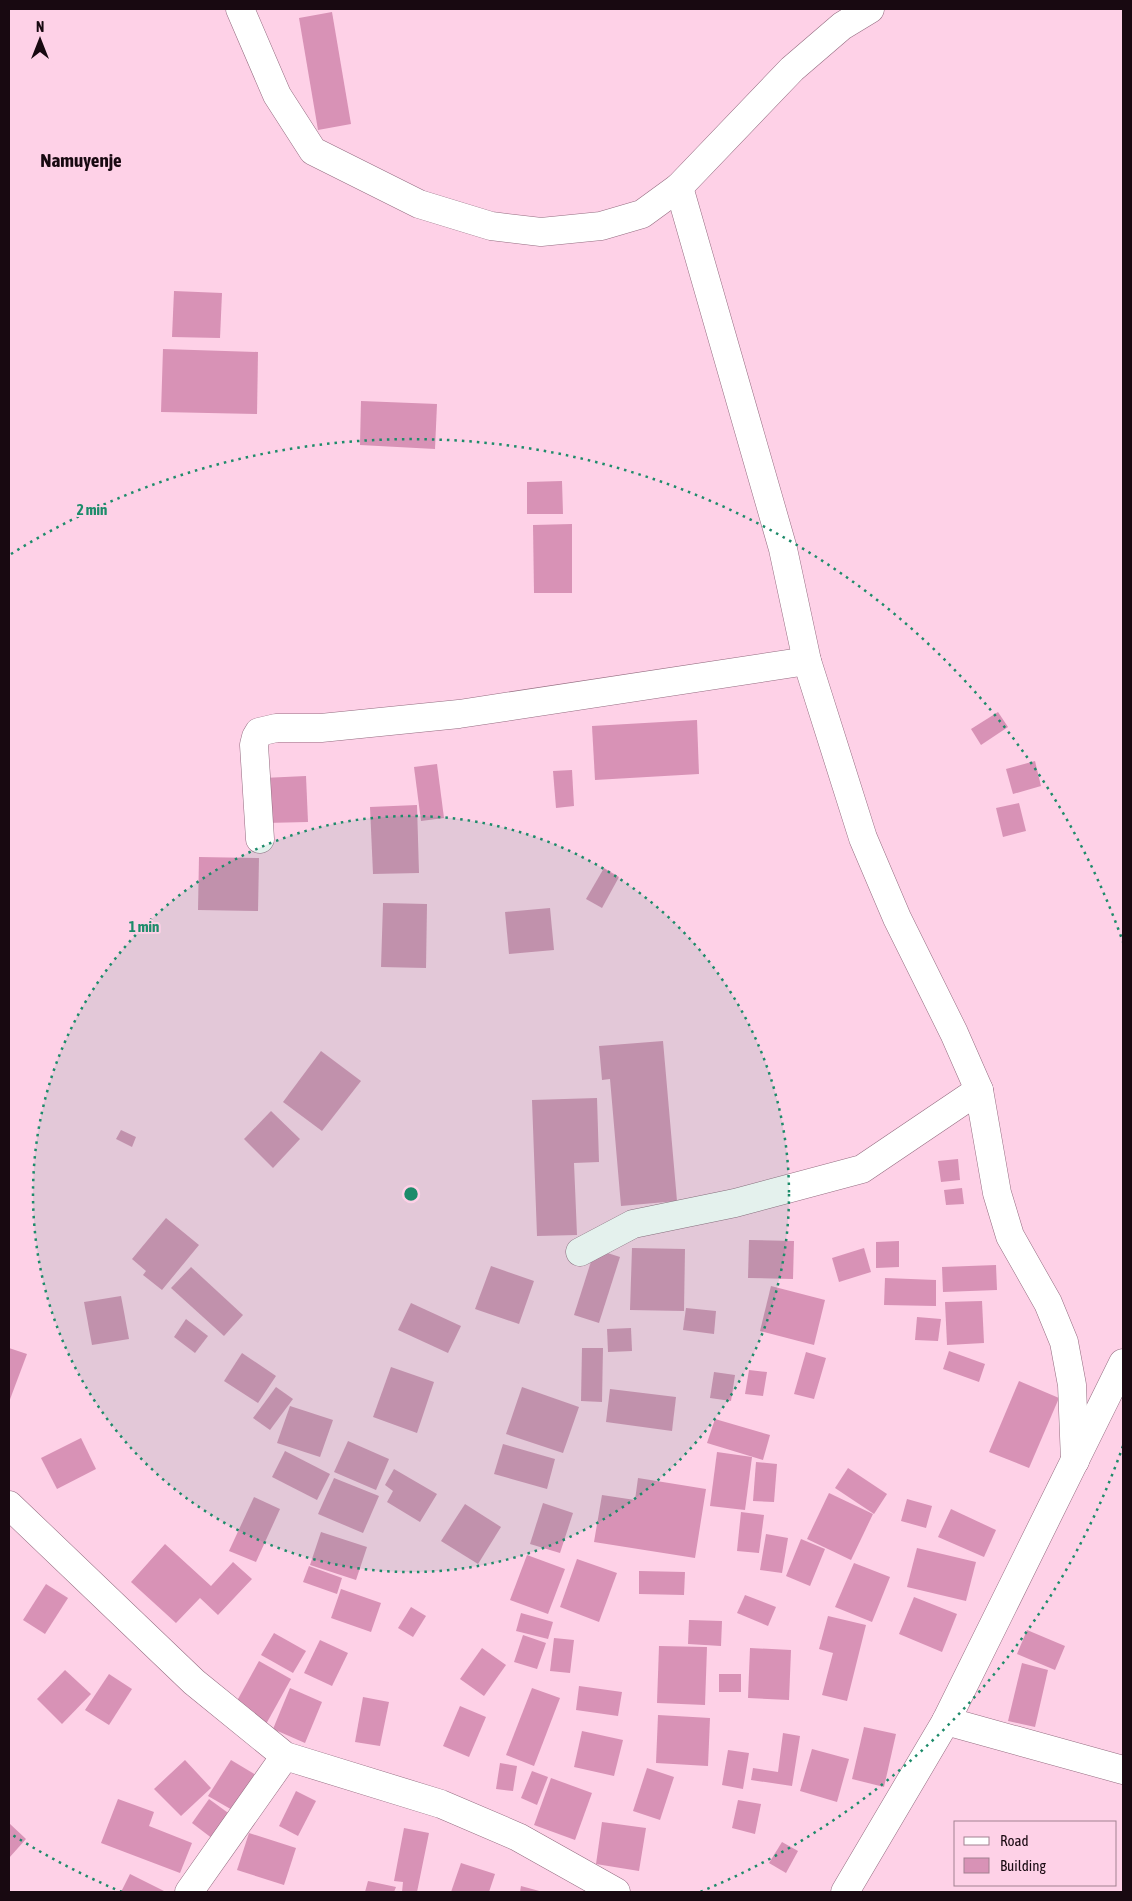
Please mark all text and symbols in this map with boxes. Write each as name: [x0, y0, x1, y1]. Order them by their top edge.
north arrow: [15, 15, 65, 65]
text: N: [36, 19, 44, 35]
district label: Namuyenje: [40, 149, 122, 171]
text: 2 min: [77, 501, 107, 518]
text: 1 min: [129, 918, 159, 935]
centre of rings: [402, 1185, 420, 1203]
legend: [954, 1821, 1117, 1886]
text: Road: [1000, 1832, 1029, 1849]
text: Building: [1000, 1857, 1046, 1874]

